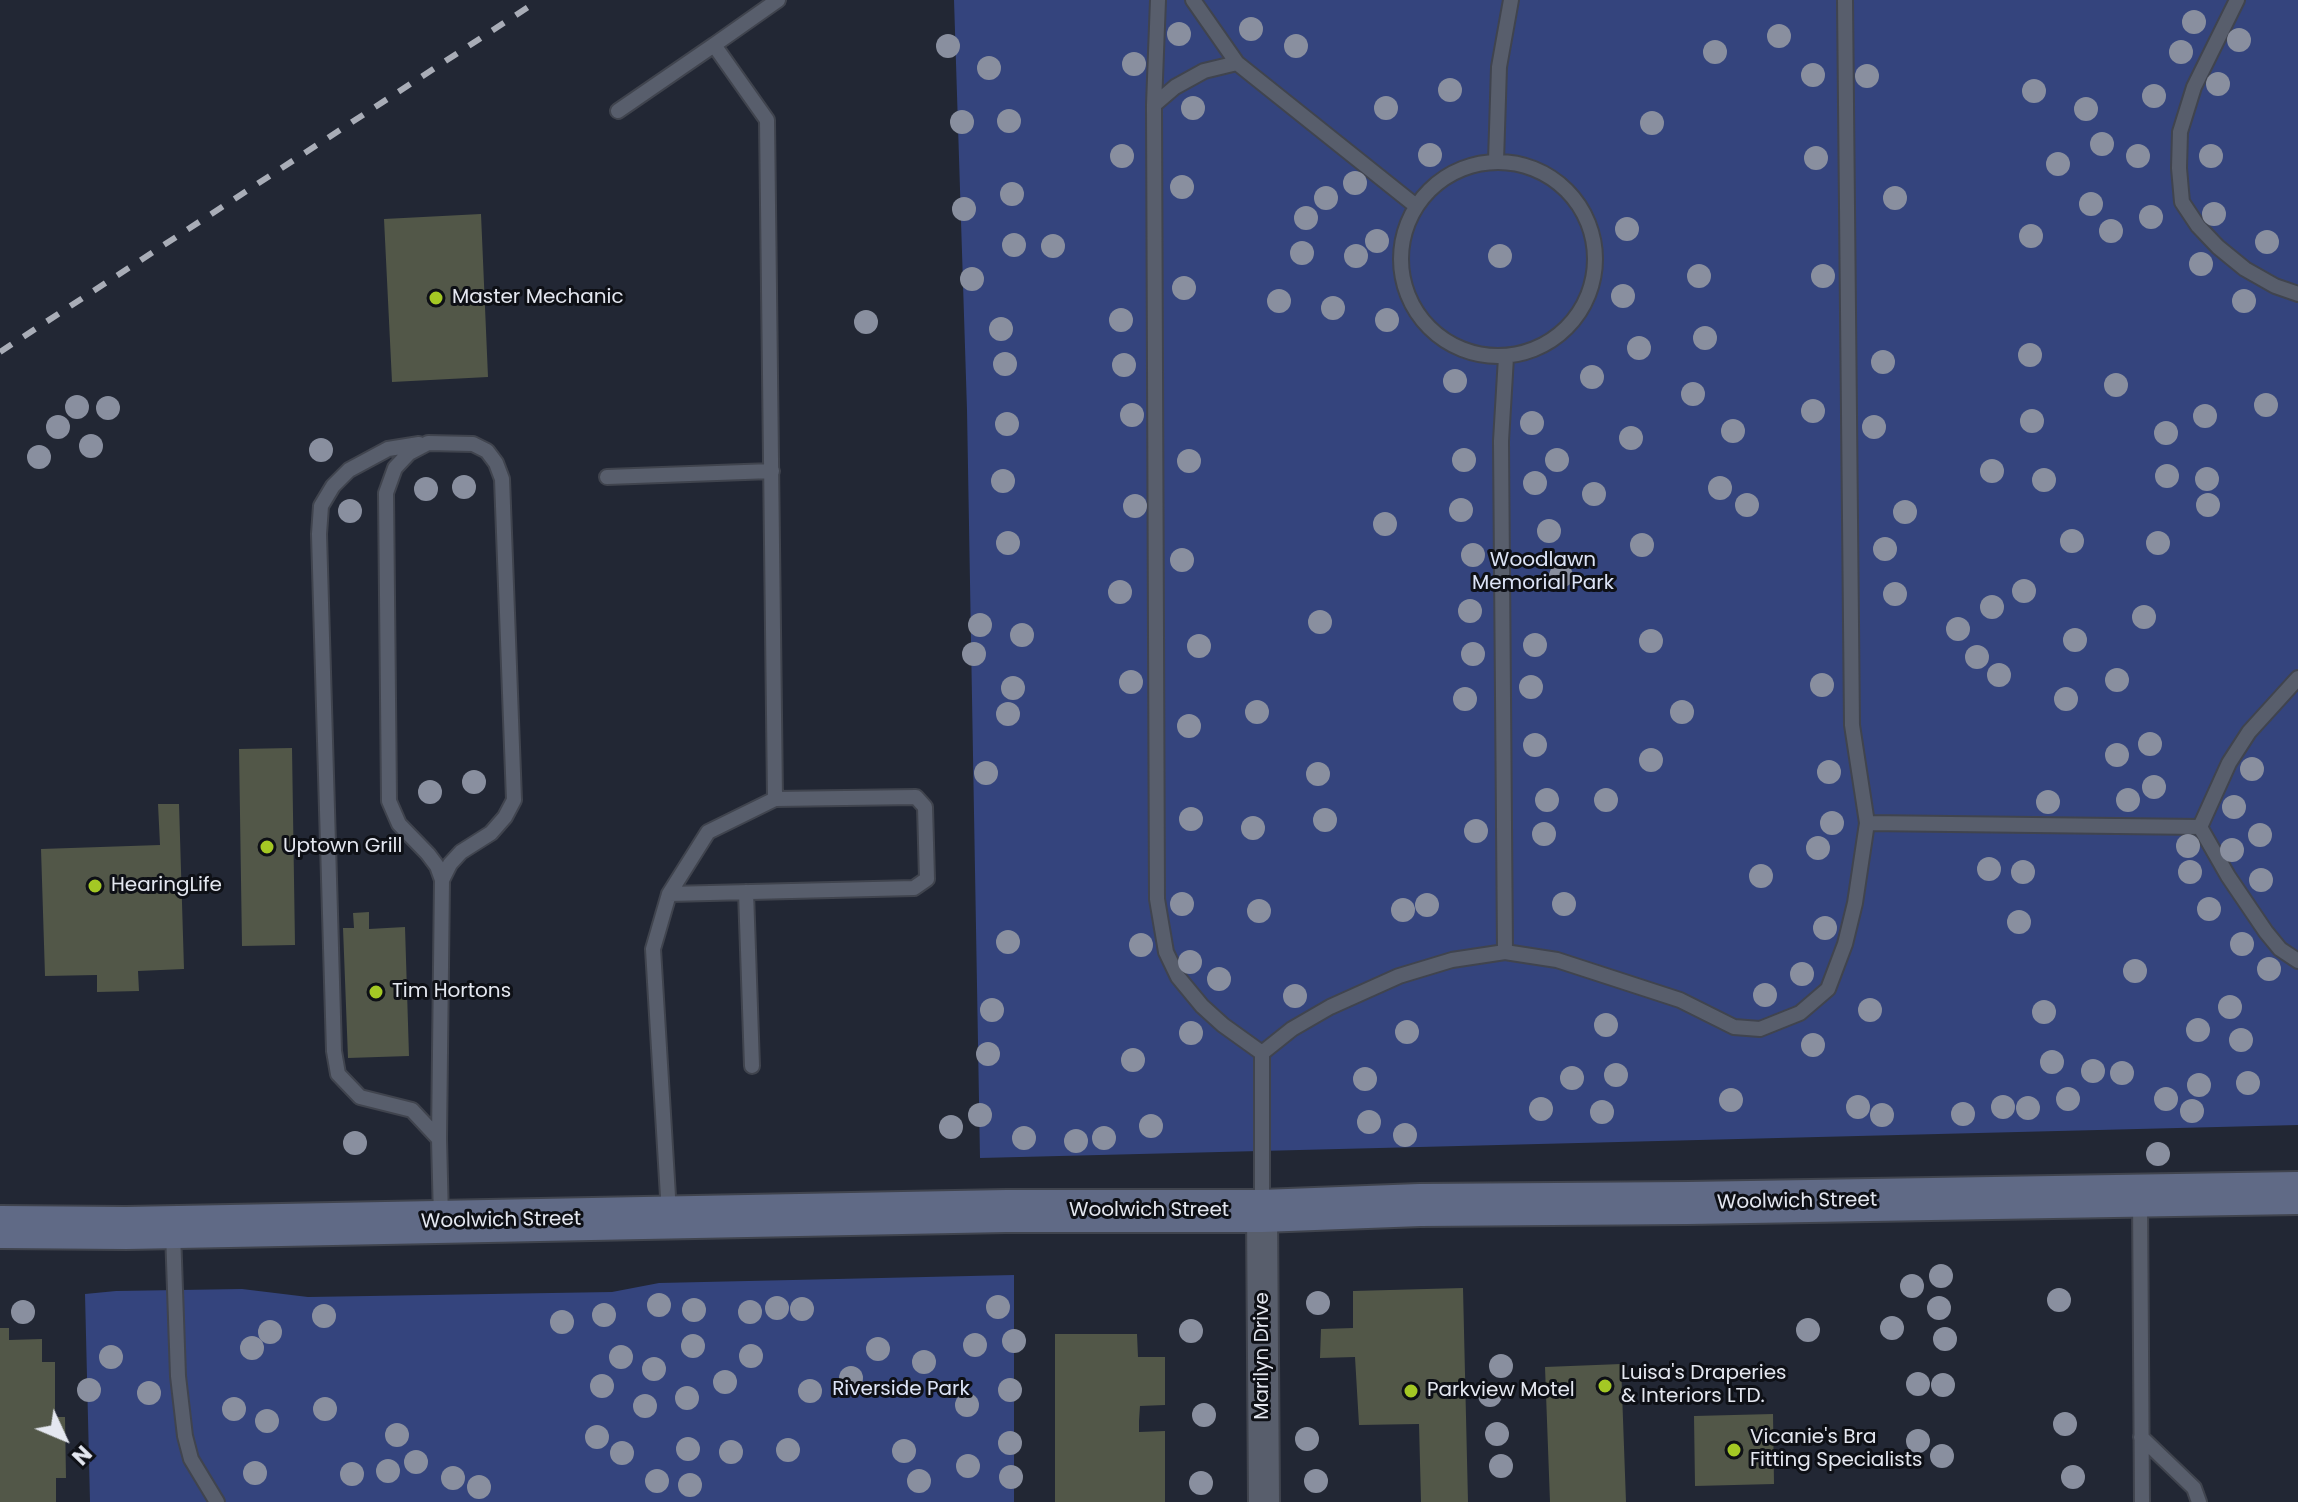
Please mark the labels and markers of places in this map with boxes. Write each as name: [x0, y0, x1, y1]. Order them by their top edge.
place label: Master Mechanic: [452, 286, 624, 310]
marker: Master Mechanic: [427, 289, 445, 307]
place label: Uptown Grill: [283, 835, 402, 859]
marker: Uptown Grill: [258, 838, 276, 856]
place label: HearingLife: [111, 874, 222, 898]
marker: HearingLife: [86, 877, 104, 895]
place label: Tim Hortons: [392, 980, 511, 1004]
marker: Tim Hortons: [367, 983, 385, 1001]
place label: Luisa's Draperies & Interiors LTD.: [1621, 1362, 1787, 1409]
marker: Luisa's Draperies & Interiors LTD.: [1596, 1377, 1614, 1395]
place label: Parkview Motel: [1427, 1379, 1575, 1403]
marker: Parkview Motel: [1402, 1382, 1420, 1400]
place label: Vicanie's Bra Fitting Specialists: [1750, 1426, 1922, 1473]
marker: Vicanie's Bra Fitting Specialists: [1725, 1441, 1743, 1459]

